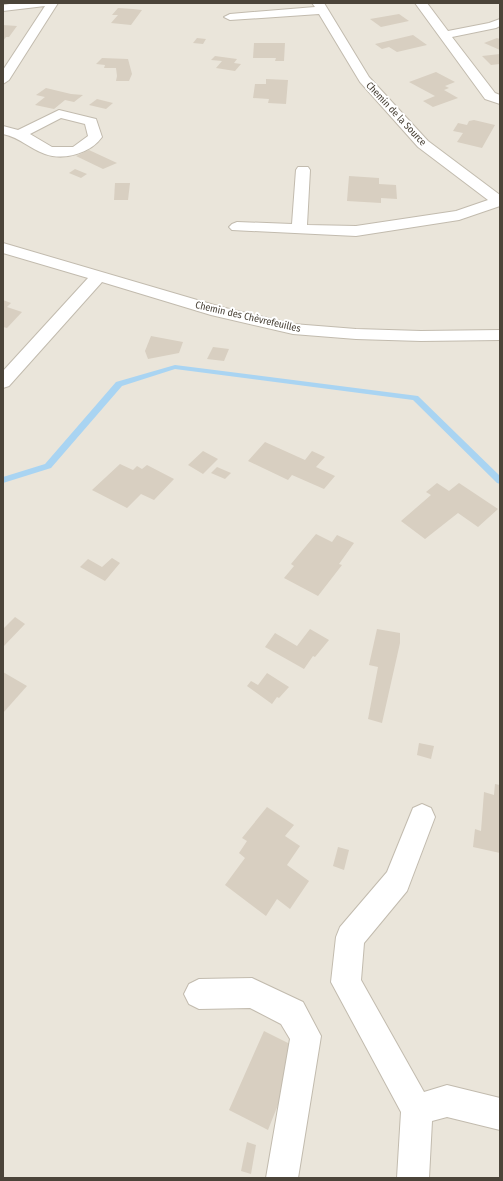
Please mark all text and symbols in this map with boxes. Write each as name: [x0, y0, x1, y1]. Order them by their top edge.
street label: Chemin de la Source: [363, 79, 429, 149]
street label: Chemin des Chèvrefeuilles: [194, 299, 302, 335]

